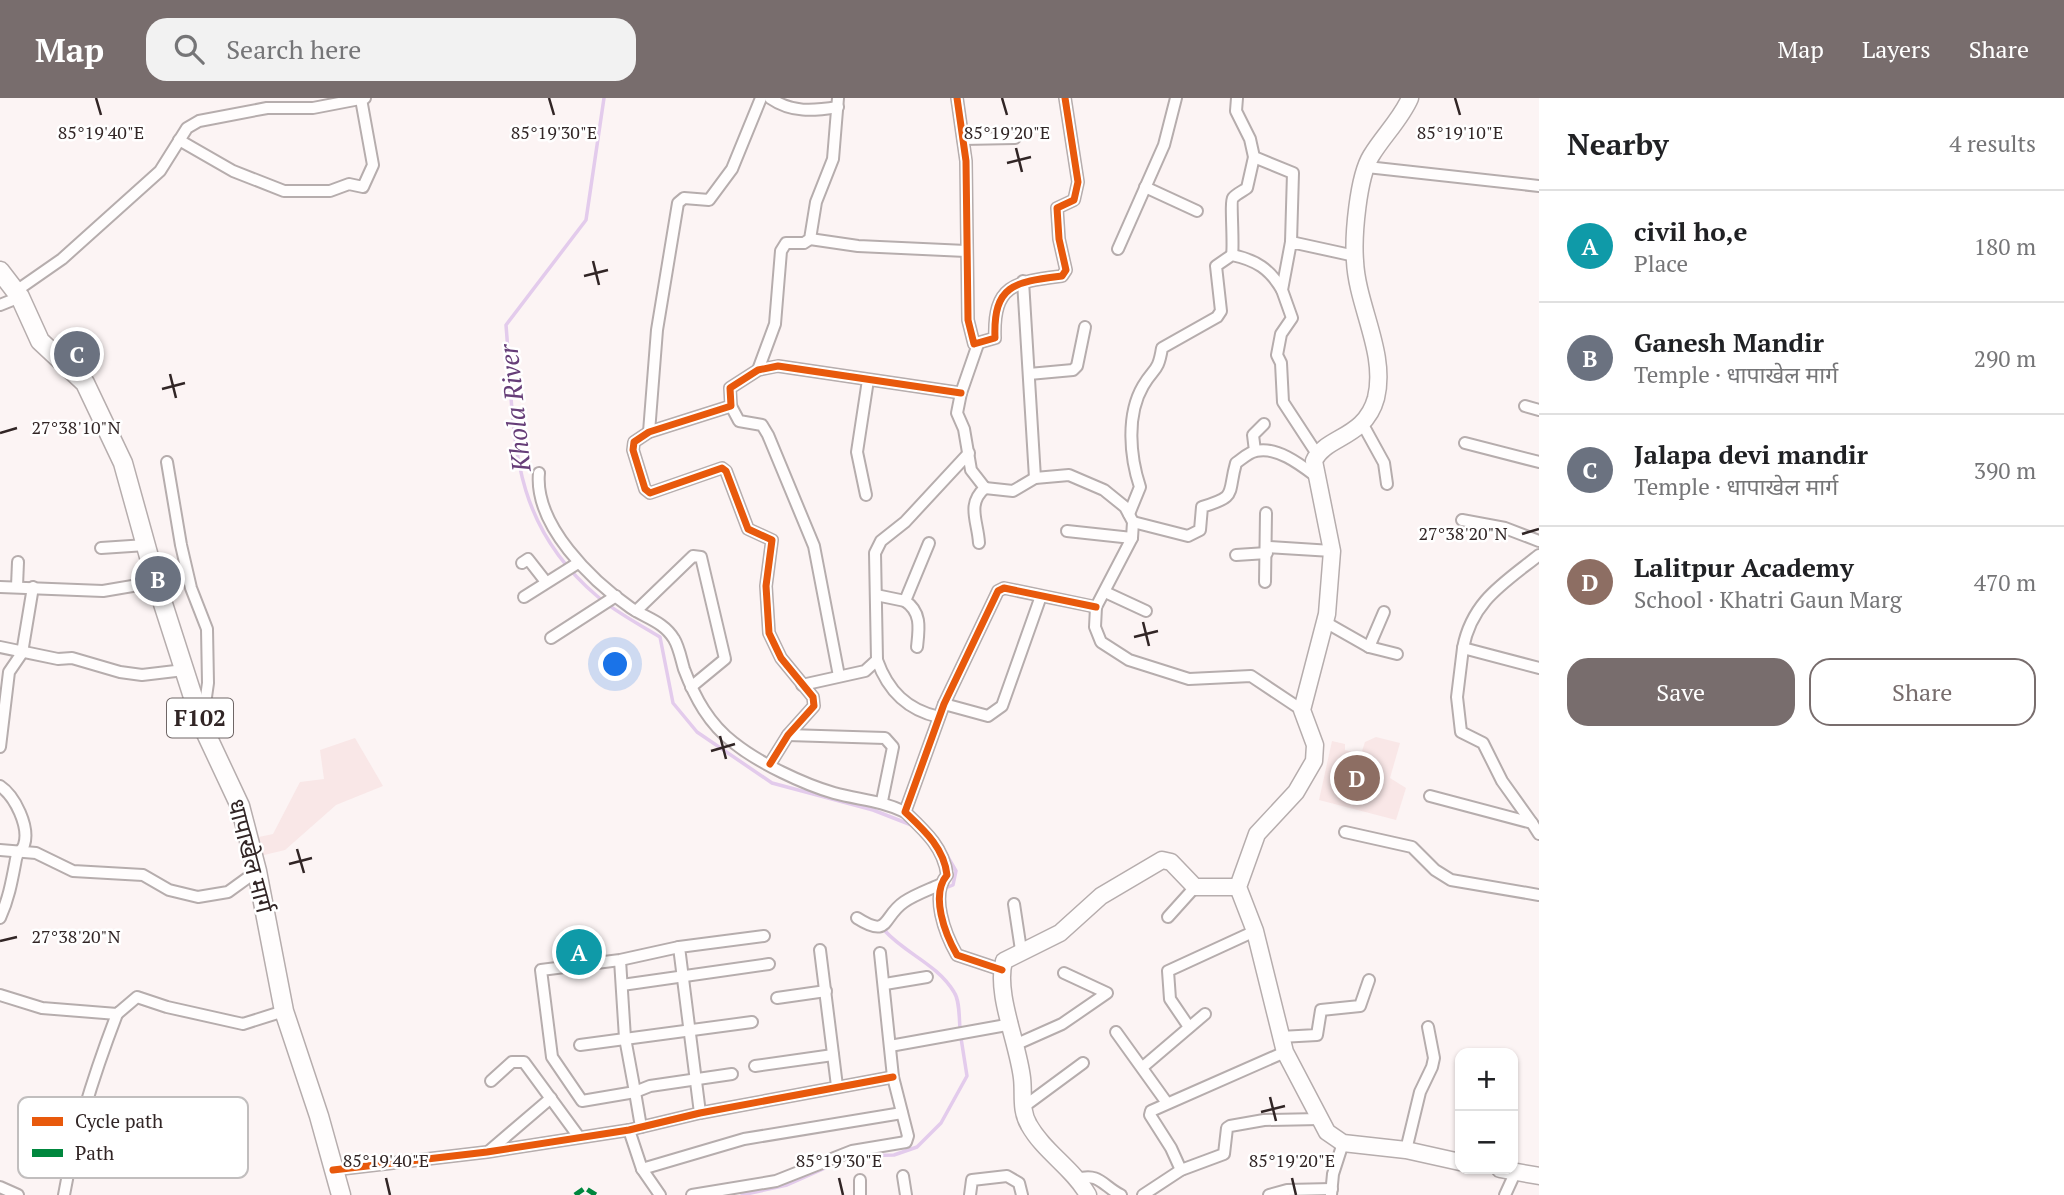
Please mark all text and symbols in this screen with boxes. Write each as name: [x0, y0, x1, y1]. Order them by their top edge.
search box: [146, 18, 636, 81]
text: Map: [35, 28, 104, 71]
icon: search: [170, 30, 208, 68]
text: Search here: [226, 32, 361, 66]
text: Map: [1777, 33, 1824, 65]
text: Layers: [1862, 33, 1931, 65]
text: Share: [1969, 33, 2029, 65]
text: 85°19'40"E: [58, 120, 144, 144]
text: 85°19'30"E: [511, 120, 597, 144]
text: 85°19'20"E: [964, 120, 1050, 144]
text: 85°19'10"E: [1417, 120, 1503, 144]
text: Nearby: [1567, 124, 1669, 164]
text: 4 results: [1949, 128, 2036, 159]
text: civil ho,e: [1634, 214, 1748, 248]
text: A: [1582, 231, 1598, 262]
text: 180 m: [1974, 231, 2036, 262]
text: Place: [1634, 248, 1688, 279]
text: Ganesh Mandir: [1634, 325, 1824, 359]
pin: C: [54, 328, 100, 380]
water label: Khola River: [490, 342, 538, 475]
text: B: [1583, 343, 1597, 374]
text: 290 m: [1974, 343, 2036, 374]
text: Temple · धापाखेल मार्ग: [1634, 359, 1838, 390]
text: 27°38'10"N: [31, 415, 121, 439]
text: Jalapa devi mandir: [1634, 437, 1868, 471]
text: C: [1583, 455, 1598, 486]
text: 390 m: [1974, 455, 2036, 486]
text: Temple · धापाखेल मार्ग: [1634, 471, 1838, 502]
text: 27°38'20"N: [1418, 521, 1508, 545]
text: Lalitpur Academy: [1634, 550, 1854, 584]
pin: B: [135, 553, 181, 605]
text: D: [1582, 567, 1598, 598]
text: 470 m: [1974, 567, 2036, 598]
text: School · Khatri Gaun Marg: [1634, 584, 1902, 615]
your location: [598, 647, 632, 681]
button: Save: [1567, 658, 1795, 726]
button: Share: [1809, 658, 2036, 726]
road number: F102: [167, 698, 233, 738]
pin: D: [1334, 752, 1380, 804]
street label: धापाखेल मार्ग: [220, 795, 282, 917]
text: 27°38'20"N: [31, 924, 121, 948]
pin: A: [556, 926, 602, 978]
map controls: [1455, 1048, 1518, 1174]
button: +: [1455, 1048, 1518, 1111]
legend: [18, 1097, 248, 1178]
text: Cycle path: [75, 1108, 163, 1133]
button: −: [1455, 1111, 1518, 1174]
text: Path: [75, 1140, 114, 1165]
text: 85°19'40"E: [343, 1148, 429, 1172]
text: 85°19'30"E: [796, 1148, 882, 1172]
text: 85°19'20"E: [1249, 1148, 1335, 1172]

